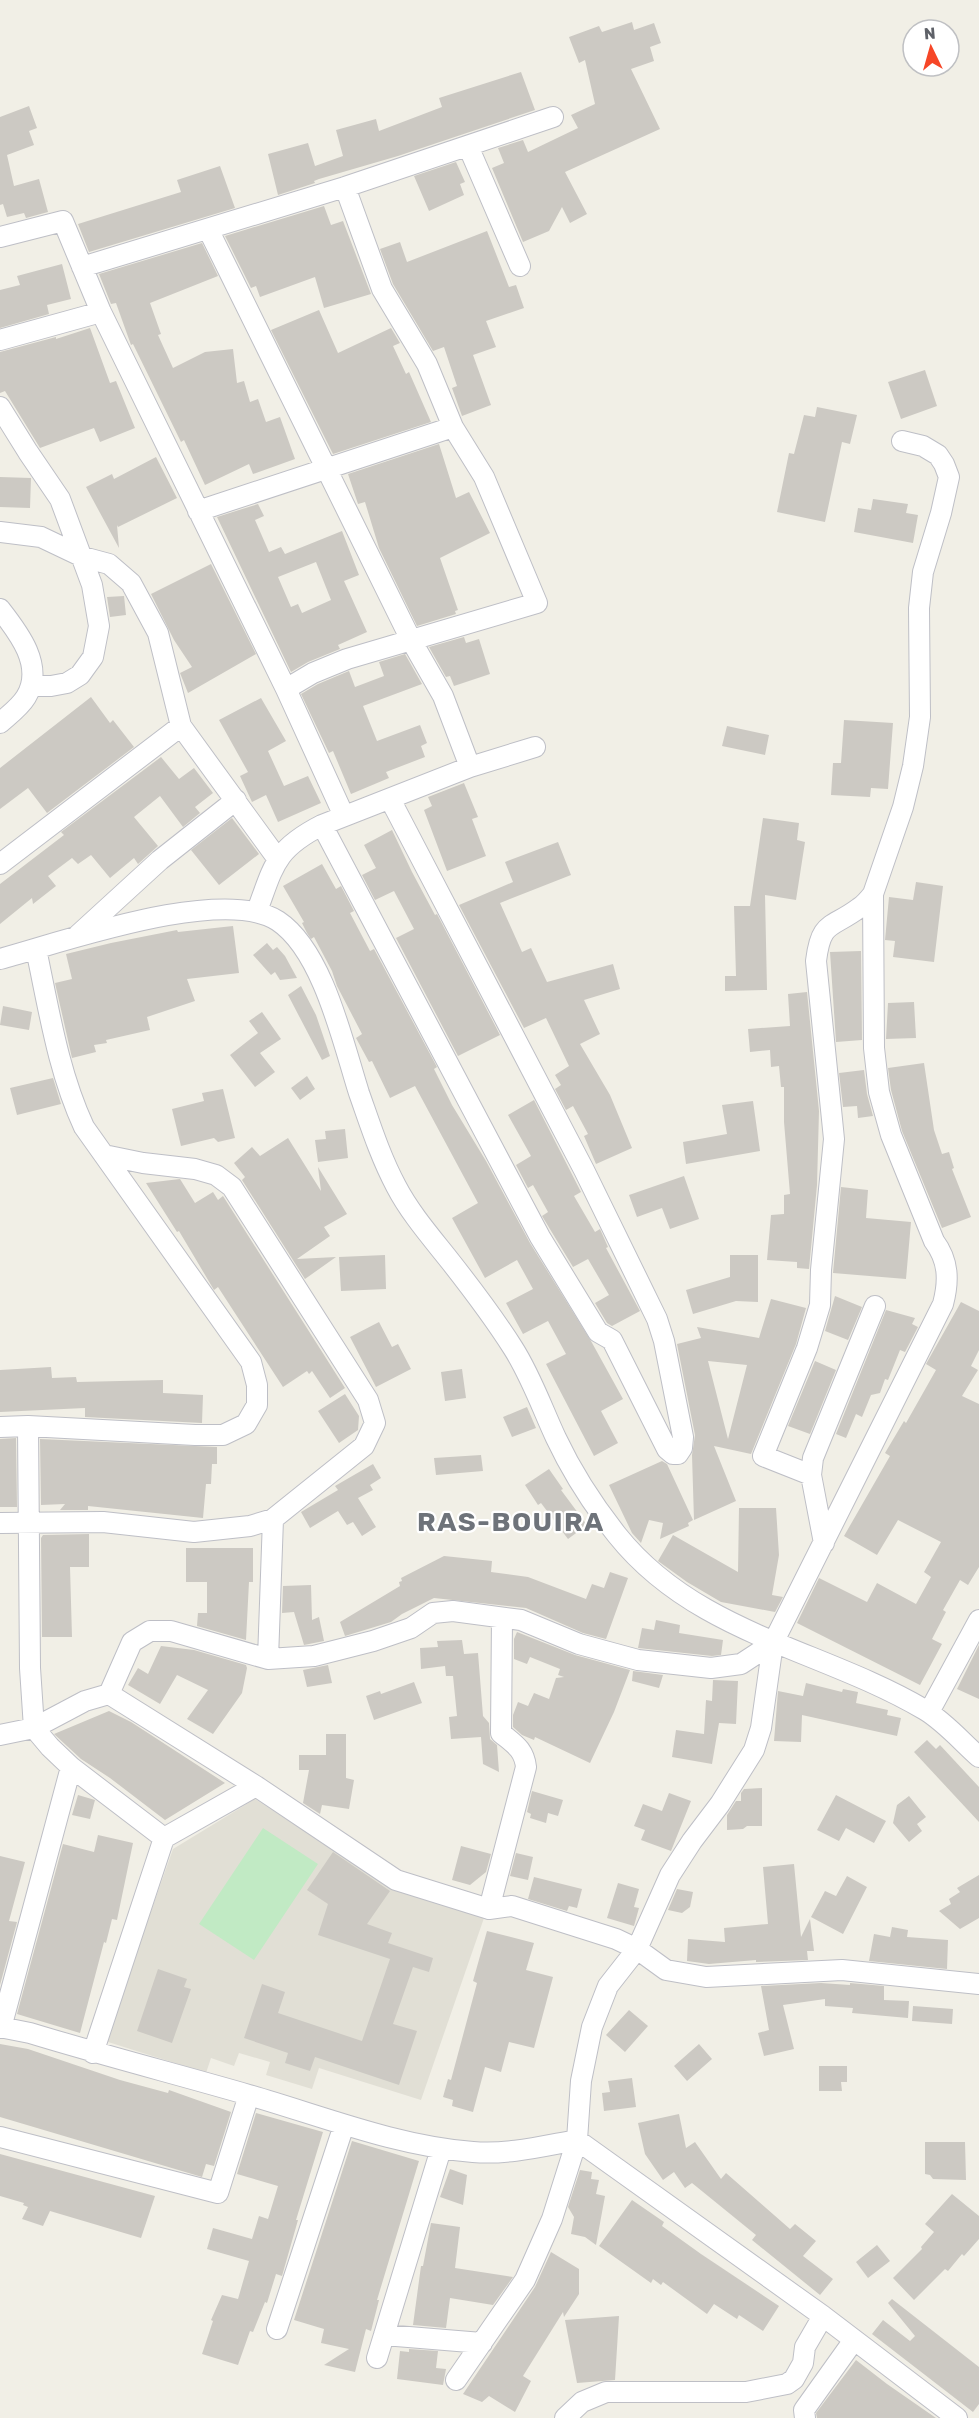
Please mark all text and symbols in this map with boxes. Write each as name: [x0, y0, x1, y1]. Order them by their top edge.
north arrow: [901, 18, 961, 78]
text: N: [923, 24, 936, 44]
district label: RAS-BOUIRA: [417, 1506, 605, 1538]

